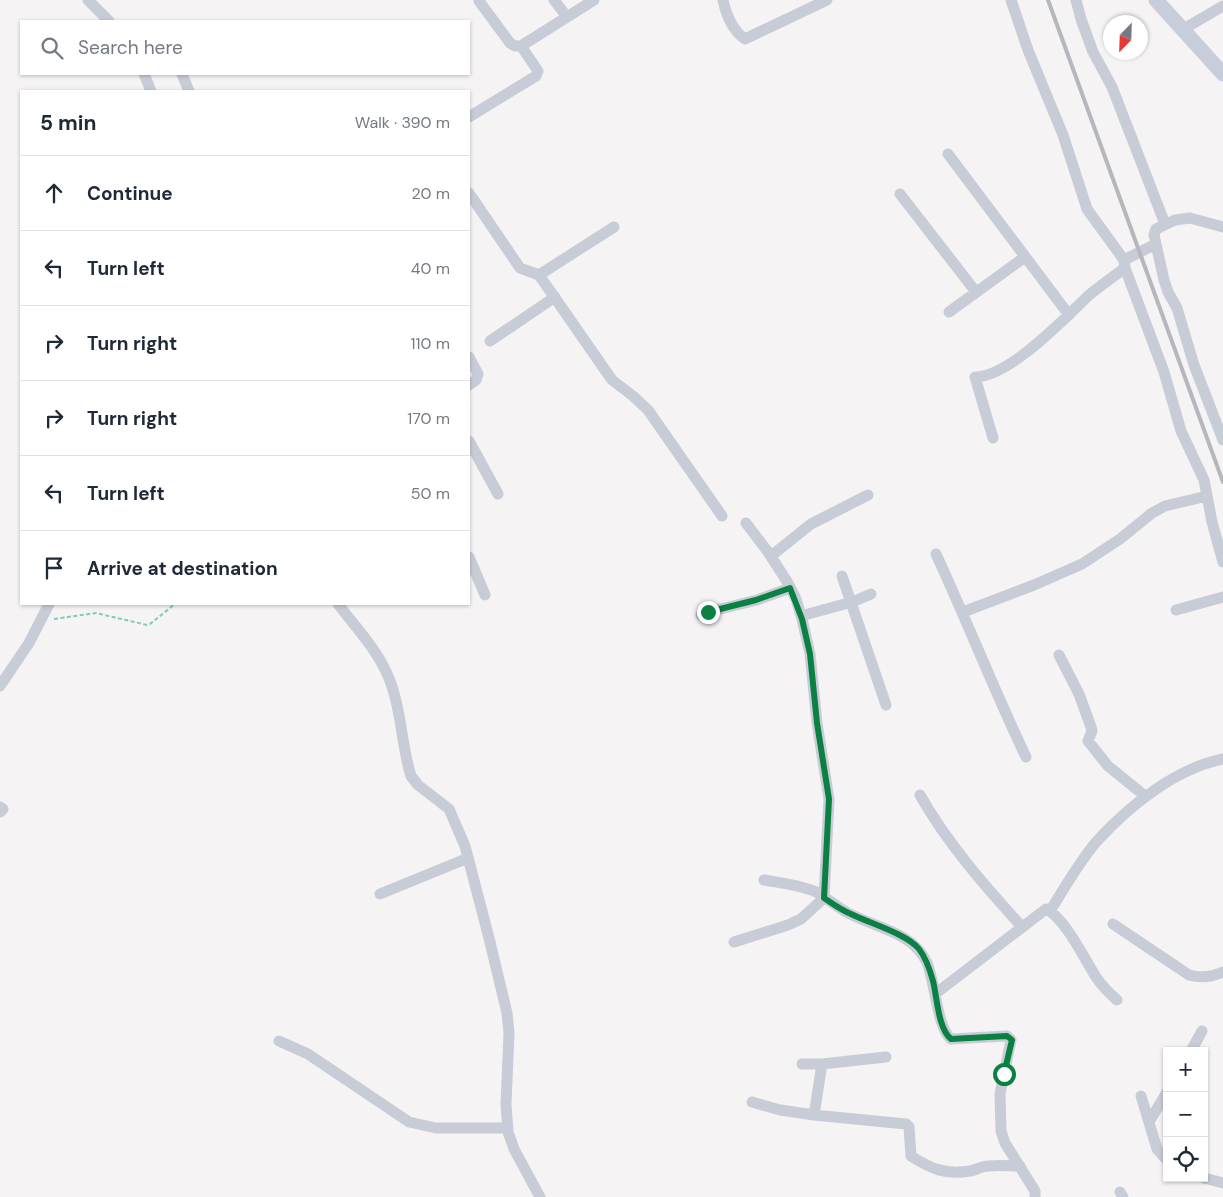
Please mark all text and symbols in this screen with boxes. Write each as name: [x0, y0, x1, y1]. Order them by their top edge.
north arrow: [1103, 15, 1148, 60]
search box: [20, 20, 470, 75]
icon: search: [38, 34, 66, 62]
text: Search here: [78, 35, 183, 60]
text: 5 min: [40, 109, 96, 137]
text: Walk · 390 m: [355, 112, 450, 133]
icon: ahead: [40, 179, 68, 207]
text: Continue: [87, 181, 173, 206]
text: 20 m: [411, 183, 450, 204]
icon: left: [40, 254, 68, 282]
text: Turn left: [87, 256, 165, 281]
text: 40 m: [411, 258, 450, 279]
icon: right: [40, 329, 68, 357]
text: Turn right: [87, 331, 177, 356]
text: 110 m: [411, 333, 450, 354]
icon: right: [40, 404, 68, 432]
text: Turn right: [87, 406, 177, 431]
text: 170 m: [407, 408, 450, 429]
icon: left: [40, 479, 68, 507]
text: Turn left: [87, 481, 165, 506]
text: 50 m: [411, 483, 450, 504]
icon: arrive: [40, 554, 68, 582]
text: Arrive at destination: [87, 556, 278, 581]
route end: [697, 601, 720, 624]
map controls: [1163, 1047, 1208, 1182]
button: +: [1163, 1047, 1208, 1092]
route start: [993, 1063, 1016, 1086]
button: −: [1163, 1092, 1208, 1137]
button: locate: [1163, 1137, 1208, 1182]

